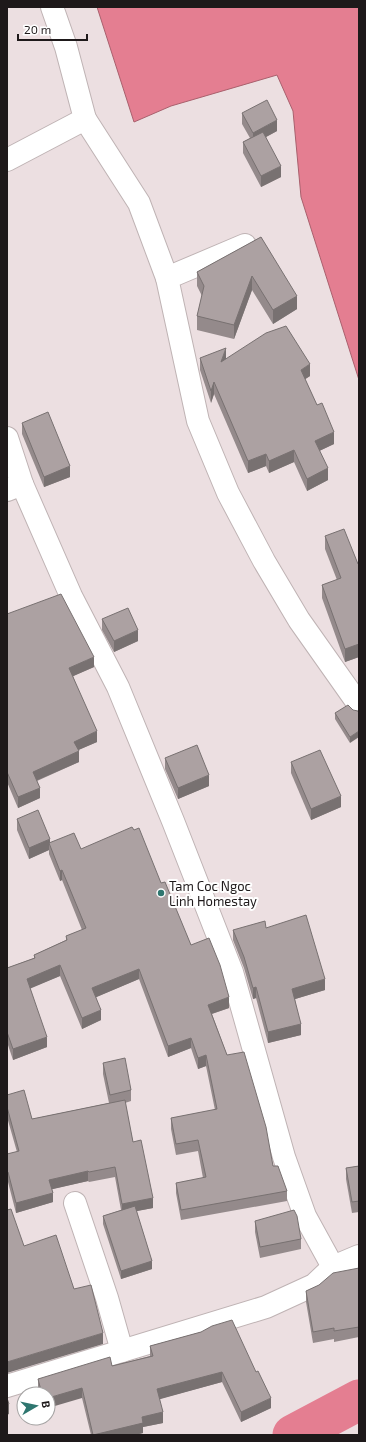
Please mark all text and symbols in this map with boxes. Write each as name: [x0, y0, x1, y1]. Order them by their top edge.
scale bar: [18, 16, 87, 42]
text: 20 m: [24, 22, 51, 36]
place label: Tam Coc Ngoc Linh Homestay: [169, 878, 257, 909]
marker: Tam Coc Ngoc Linh Homestay: [156, 888, 166, 898]
north arrow: [16, 1386, 56, 1426]
text: B: [39, 1400, 53, 1409]

